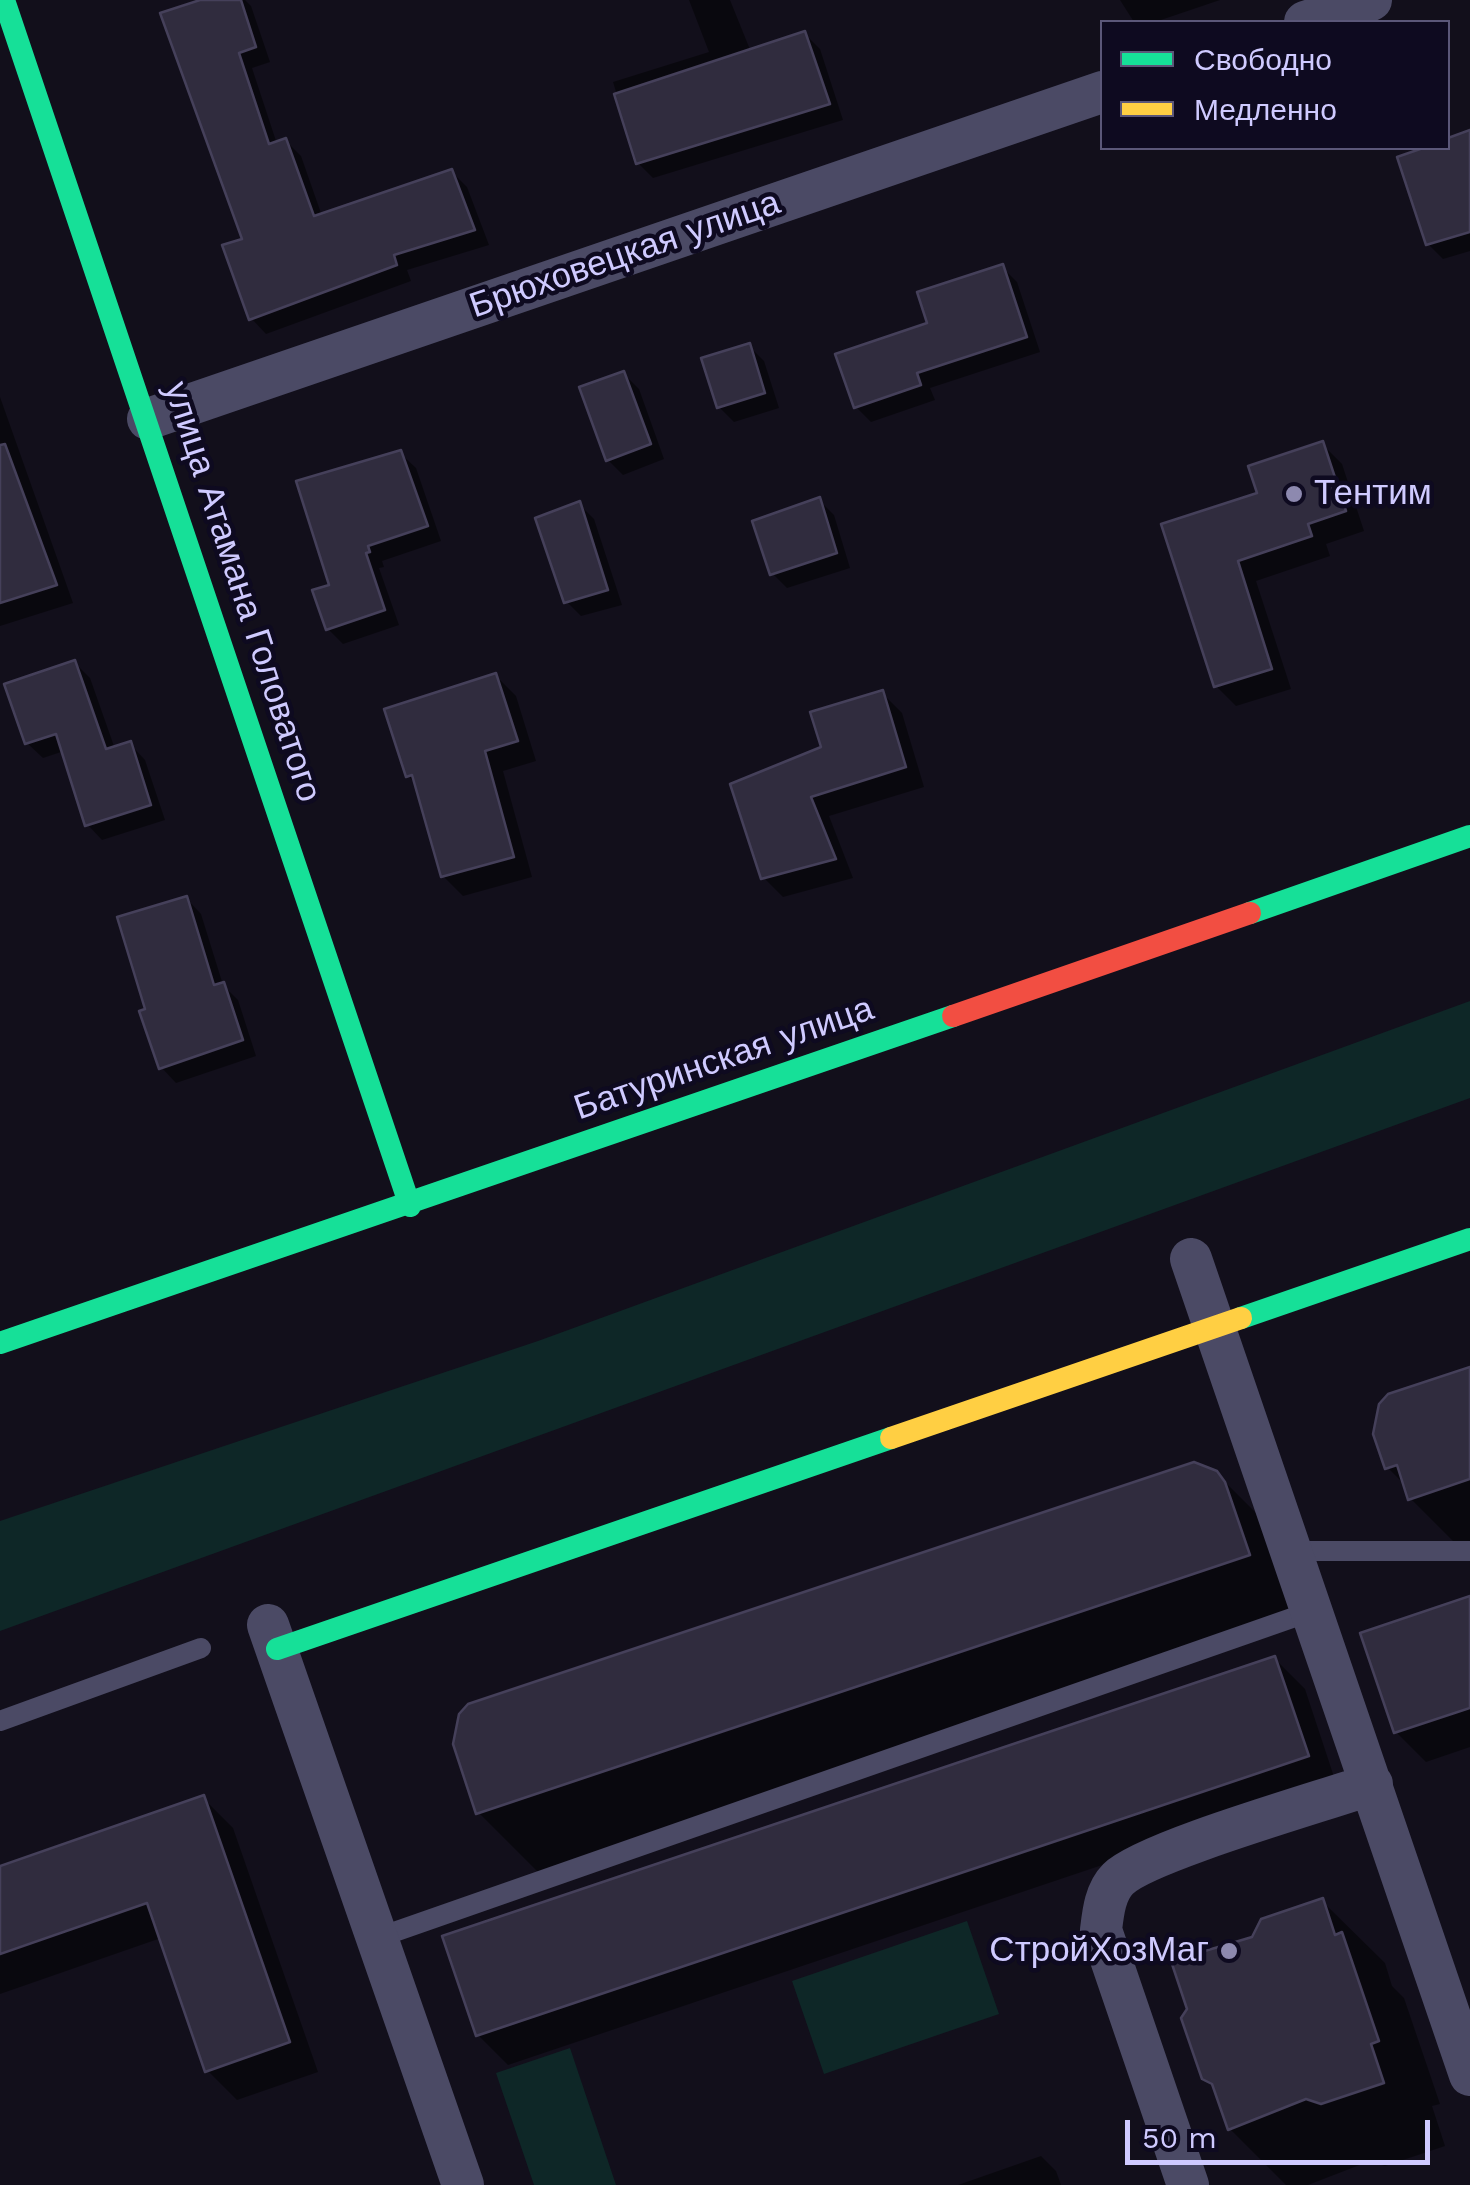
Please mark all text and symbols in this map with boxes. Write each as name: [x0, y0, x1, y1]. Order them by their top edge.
legend: [1100, 20, 1450, 150]
text: Свободно: [1194, 42, 1332, 77]
text: Медленно: [1194, 92, 1337, 127]
street label: Брюховецкая улица: [464, 182, 786, 328]
street label: улица Атамана Головатого: [154, 377, 330, 807]
place label: Тентим: [1314, 473, 1432, 515]
marker: Тентим: [1283, 483, 1305, 505]
street label: Батуринская улица: [569, 988, 879, 1130]
place label: СтройХозМаг: [989, 1930, 1209, 1972]
marker: СтройХозМаг: [1218, 1940, 1240, 1962]
scale bar: [1130, 2100, 1435, 2162]
text: 50 m: [1142, 2120, 1217, 2155]

